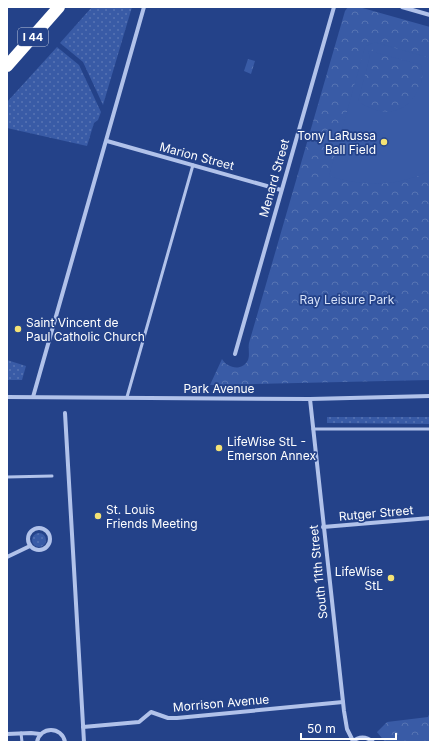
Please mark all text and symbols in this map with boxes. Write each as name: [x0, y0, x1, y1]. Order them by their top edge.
road number: I 44: [18, 28, 48, 46]
place label: Tony LaRussa Ball Field: [297, 128, 376, 157]
street label: Menard Street: [256, 137, 292, 219]
marker: Tony LaRussa Ball Field: [379, 137, 389, 147]
street label: Marion Street: [158, 139, 236, 173]
park label: Ray Leisure Park: [300, 292, 395, 307]
place label: Saint Vincent de Paul Catholic Church: [26, 315, 145, 344]
marker: Saint Vincent de Paul Catholic Church: [13, 324, 23, 334]
street label: Park Avenue: [183, 381, 255, 396]
place label: LifeWise StL - Emerson Annex: [227, 434, 316, 463]
marker: LifeWise StL - Emerson Annex: [214, 443, 224, 453]
place label: St. Louis Friends Meeting: [106, 502, 198, 531]
street label: Rutger Street: [338, 502, 414, 524]
marker: St. Louis Friends Meeting: [93, 511, 103, 521]
street label: South 11th Street: [306, 524, 330, 620]
place label: LifeWise StL: [335, 564, 383, 593]
marker: LifeWise StL: [386, 573, 396, 583]
street label: Morrison Avenue: [172, 691, 270, 715]
scale bar: [301, 715, 396, 741]
text: 50 m: [307, 721, 336, 736]

